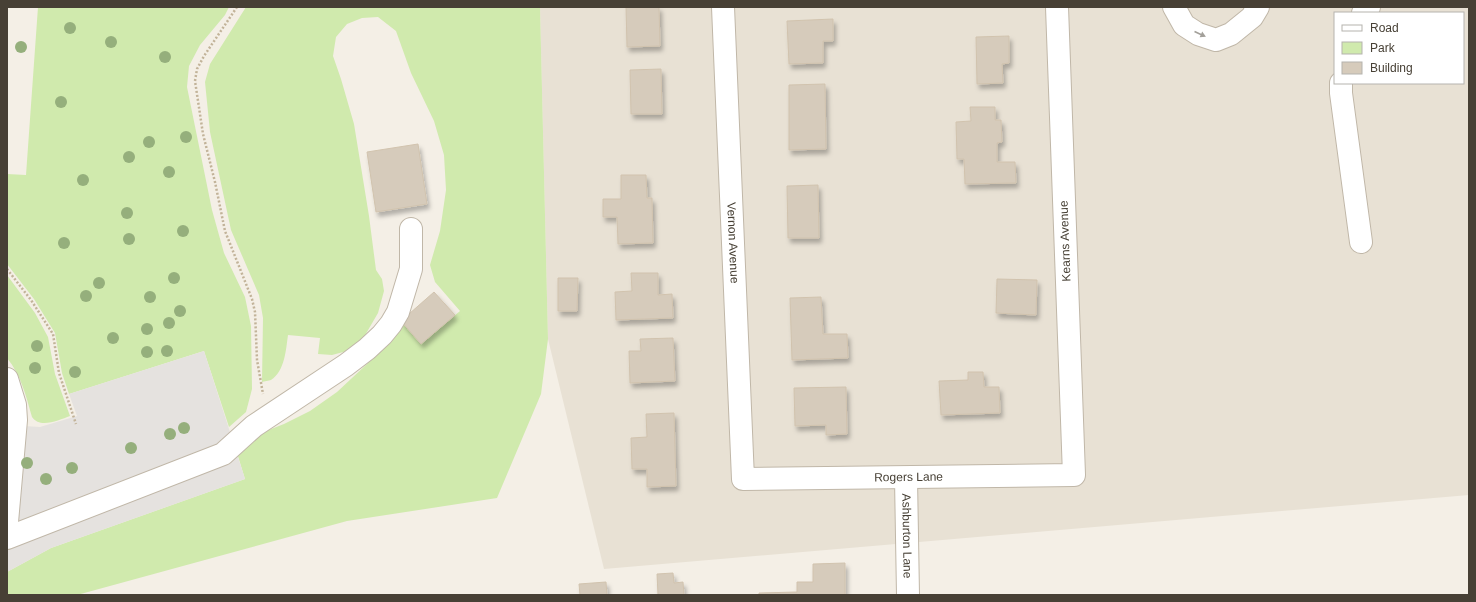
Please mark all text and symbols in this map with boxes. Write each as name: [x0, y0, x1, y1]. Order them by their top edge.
legend: [1334, 12, 1464, 84]
text: Road: [1370, 21, 1399, 35]
one-way arrow: [1194, 31, 1205, 37]
text: Park: [1370, 41, 1396, 55]
text: Building: [1370, 61, 1413, 75]
street label: Kearns Avenue: [1057, 200, 1073, 282]
street label: Vernon Avenue: [724, 202, 742, 284]
street label: Rogers Lane: [874, 470, 943, 484]
street label: Ashburton Lane: [899, 493, 915, 579]

